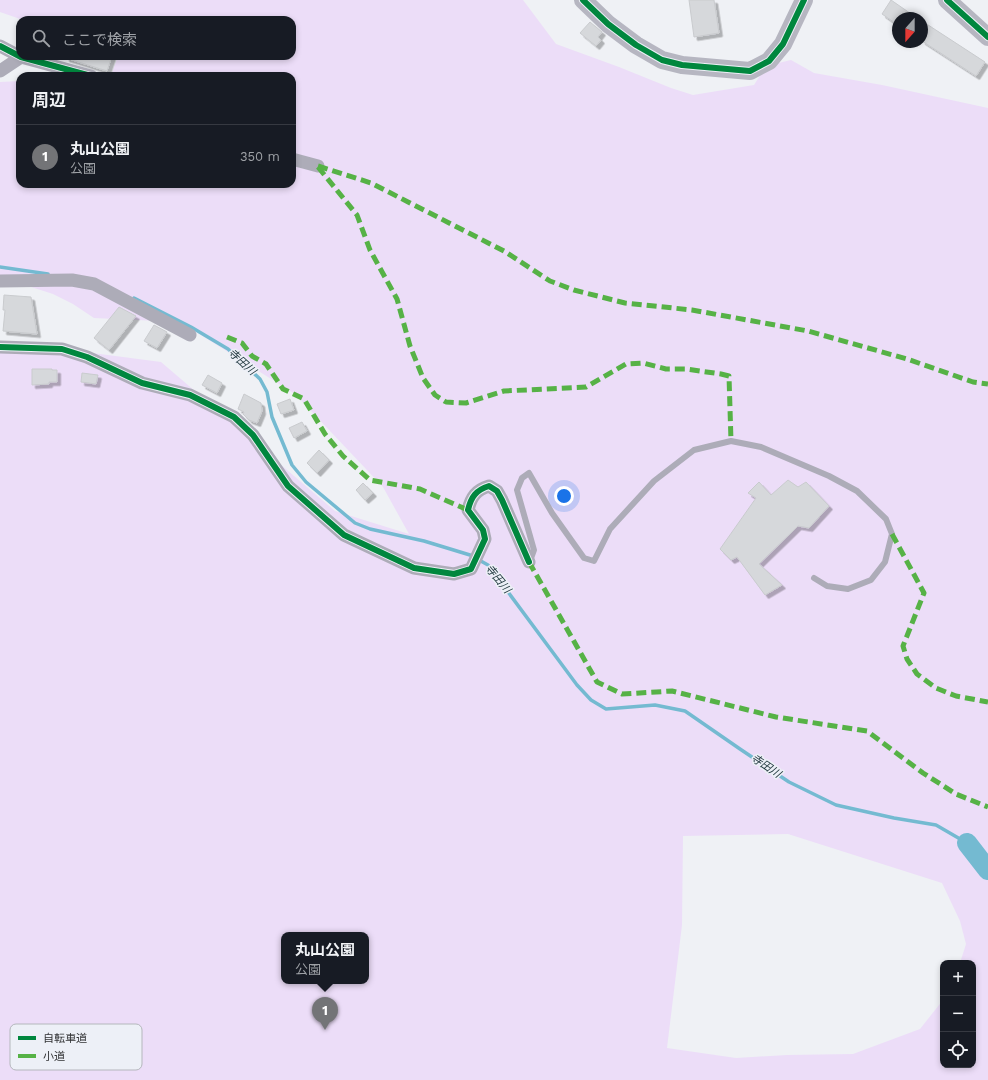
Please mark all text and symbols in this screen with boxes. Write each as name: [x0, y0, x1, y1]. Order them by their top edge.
north arrow: [892, 12, 928, 48]
search box: [16, 16, 296, 60]
icon: search: [30, 27, 52, 49]
text: ここで検索: [62, 31, 137, 49]
text: 周辺: [32, 90, 66, 110]
text: 丸山公園: [70, 140, 130, 158]
text: 1: [42, 149, 48, 164]
text: 350 m: [240, 149, 280, 164]
text: 公園: [70, 161, 96, 176]
water label: 寺田川: [225, 346, 259, 379]
your location: [554, 486, 574, 506]
water label: 寺田川: [482, 562, 514, 597]
water label: 寺田川: [749, 751, 784, 781]
popup: [281, 932, 369, 984]
text: 丸山公園: [295, 941, 355, 959]
map controls: [940, 960, 976, 1068]
button: +: [940, 960, 976, 996]
text: 公園: [295, 962, 321, 977]
button: −: [940, 996, 976, 1032]
pin: 1: [312, 997, 338, 1030]
legend: [10, 1024, 142, 1070]
text: 自転車道: [43, 1032, 87, 1045]
button: locate: [940, 1032, 976, 1068]
text: 小道: [43, 1050, 65, 1063]

